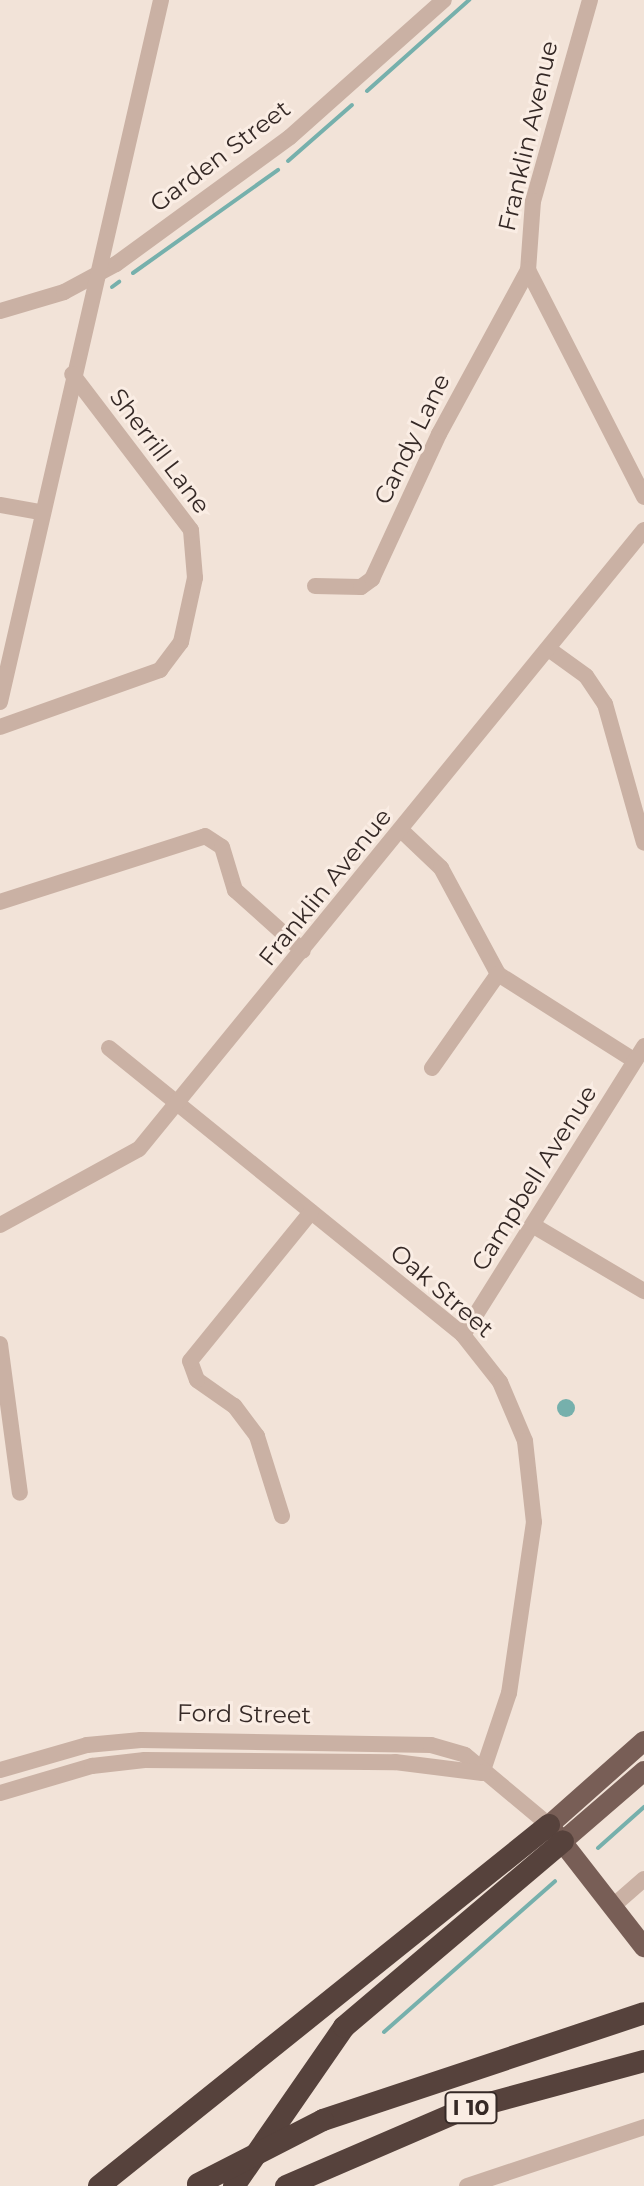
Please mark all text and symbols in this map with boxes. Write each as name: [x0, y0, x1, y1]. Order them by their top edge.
street label: Franklin Avenue: [492, 38, 564, 234]
street label: Garden Street: [144, 94, 296, 218]
street label: Candy Lane: [368, 369, 456, 509]
street label: Sherrill Lane: [104, 383, 216, 519]
street label: Franklin Avenue: [253, 802, 397, 972]
street label: Campbell Avenue: [465, 1080, 603, 1276]
street label: Oak Street: [384, 1238, 500, 1344]
street label: Ford Street: [177, 1698, 311, 1730]
road number: I 10: [443, 2090, 499, 2126]

